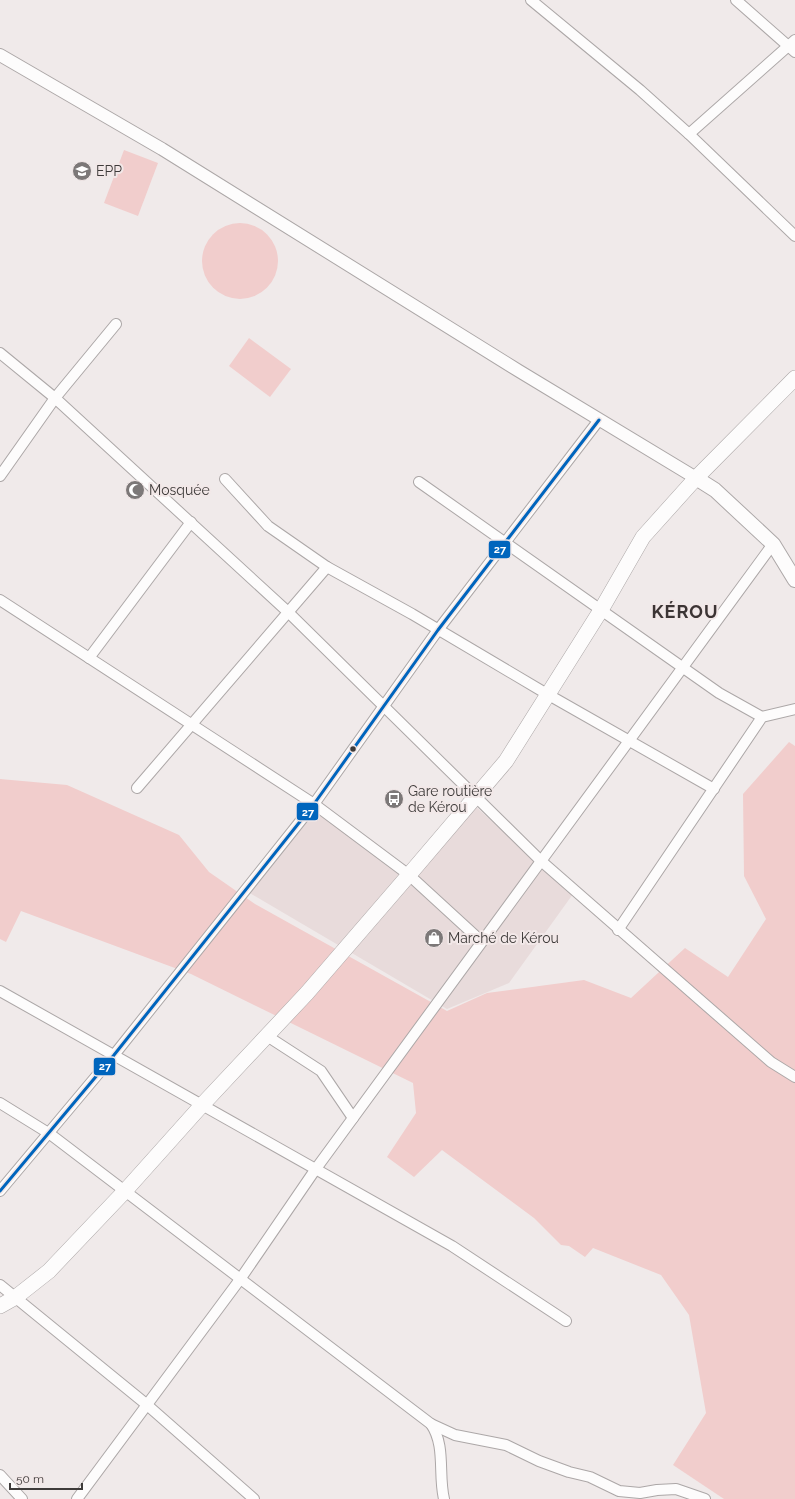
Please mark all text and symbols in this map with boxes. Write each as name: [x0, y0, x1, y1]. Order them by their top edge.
school or university icon: EPP: [71, 160, 93, 182]
place label: EPP: [96, 163, 122, 179]
mosque icon: Mosquée: [124, 479, 146, 501]
place label: Mosquée: [149, 482, 210, 498]
line badge: 27: [488, 540, 511, 559]
text: 27: [494, 543, 507, 556]
district label: KÉROU: [652, 601, 718, 622]
unlabelled marker: [348, 744, 358, 754]
place label: Gare routière de Kérou: [408, 783, 492, 815]
bus stop icon: Gare routière de Kérou: [383, 788, 405, 810]
line badge: 27: [296, 802, 319, 821]
text: 27: [302, 806, 315, 819]
shop icon: Marché de Kérou: [423, 927, 445, 949]
place label: Marché de Kérou: [448, 930, 559, 946]
line badge: 27: [93, 1057, 116, 1076]
text: 27: [99, 1060, 112, 1073]
scale bar: [10, 1465, 82, 1491]
text: 50 m: [16, 1472, 44, 1486]

